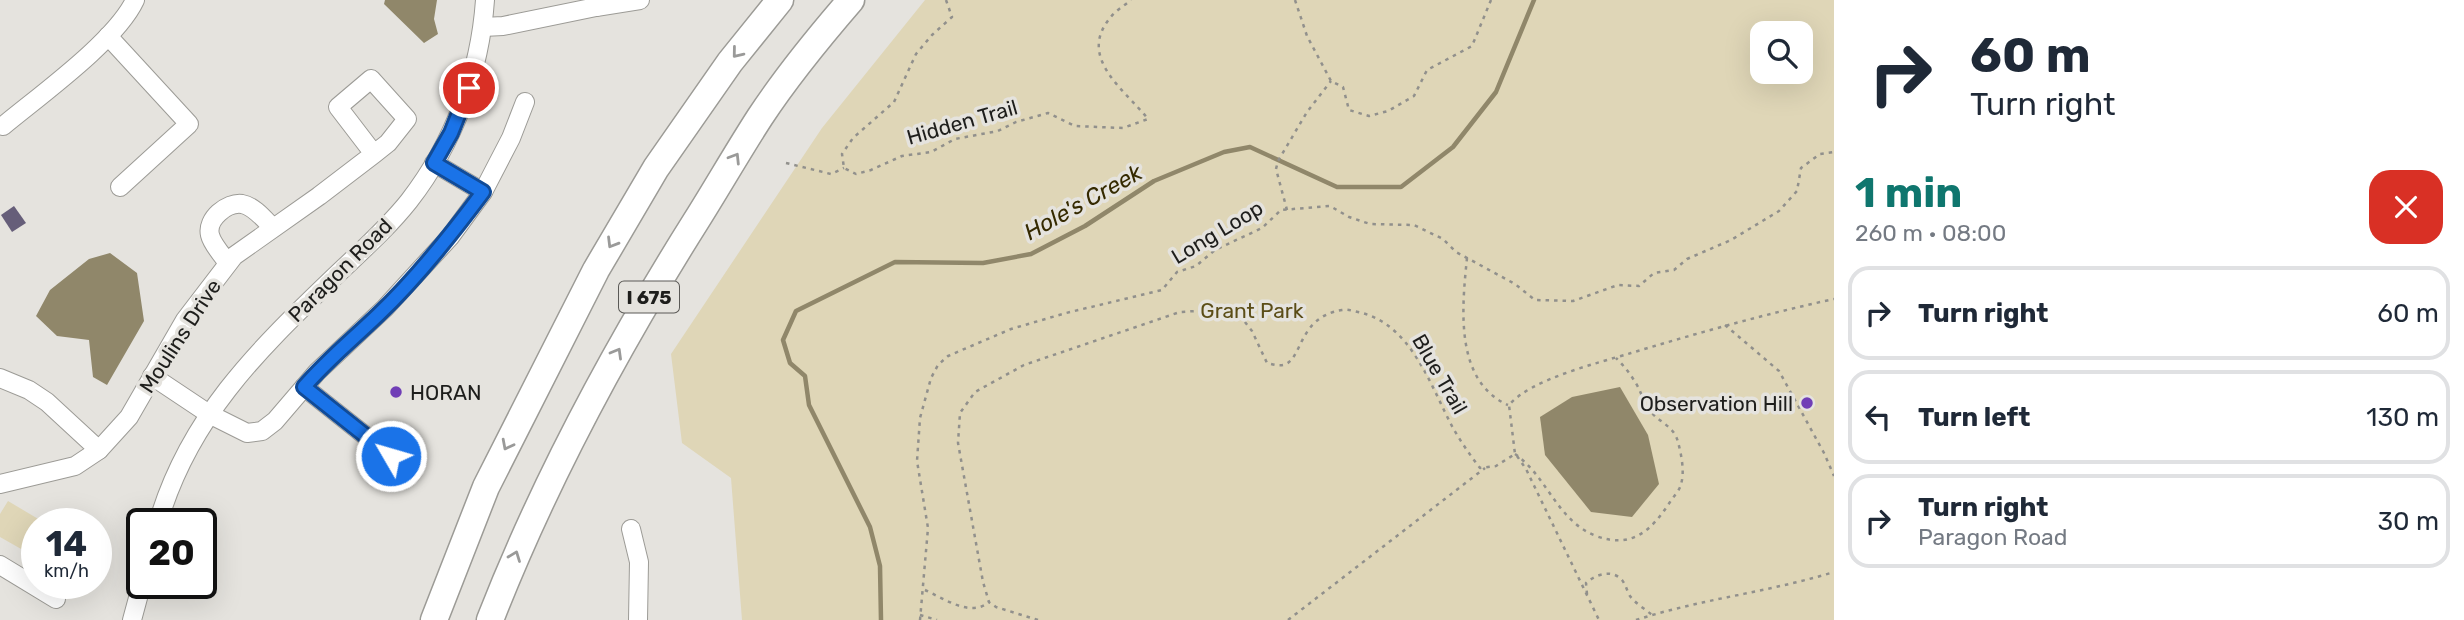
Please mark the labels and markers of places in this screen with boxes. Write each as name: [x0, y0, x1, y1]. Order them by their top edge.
pin: [439, 58, 499, 118]
place label: HORAN: [410, 380, 482, 405]
marker: HORAN: [388, 384, 404, 400]
place label: Observation Hill: [1640, 391, 1793, 416]
marker: Observation Hill: [1799, 395, 1815, 411]

